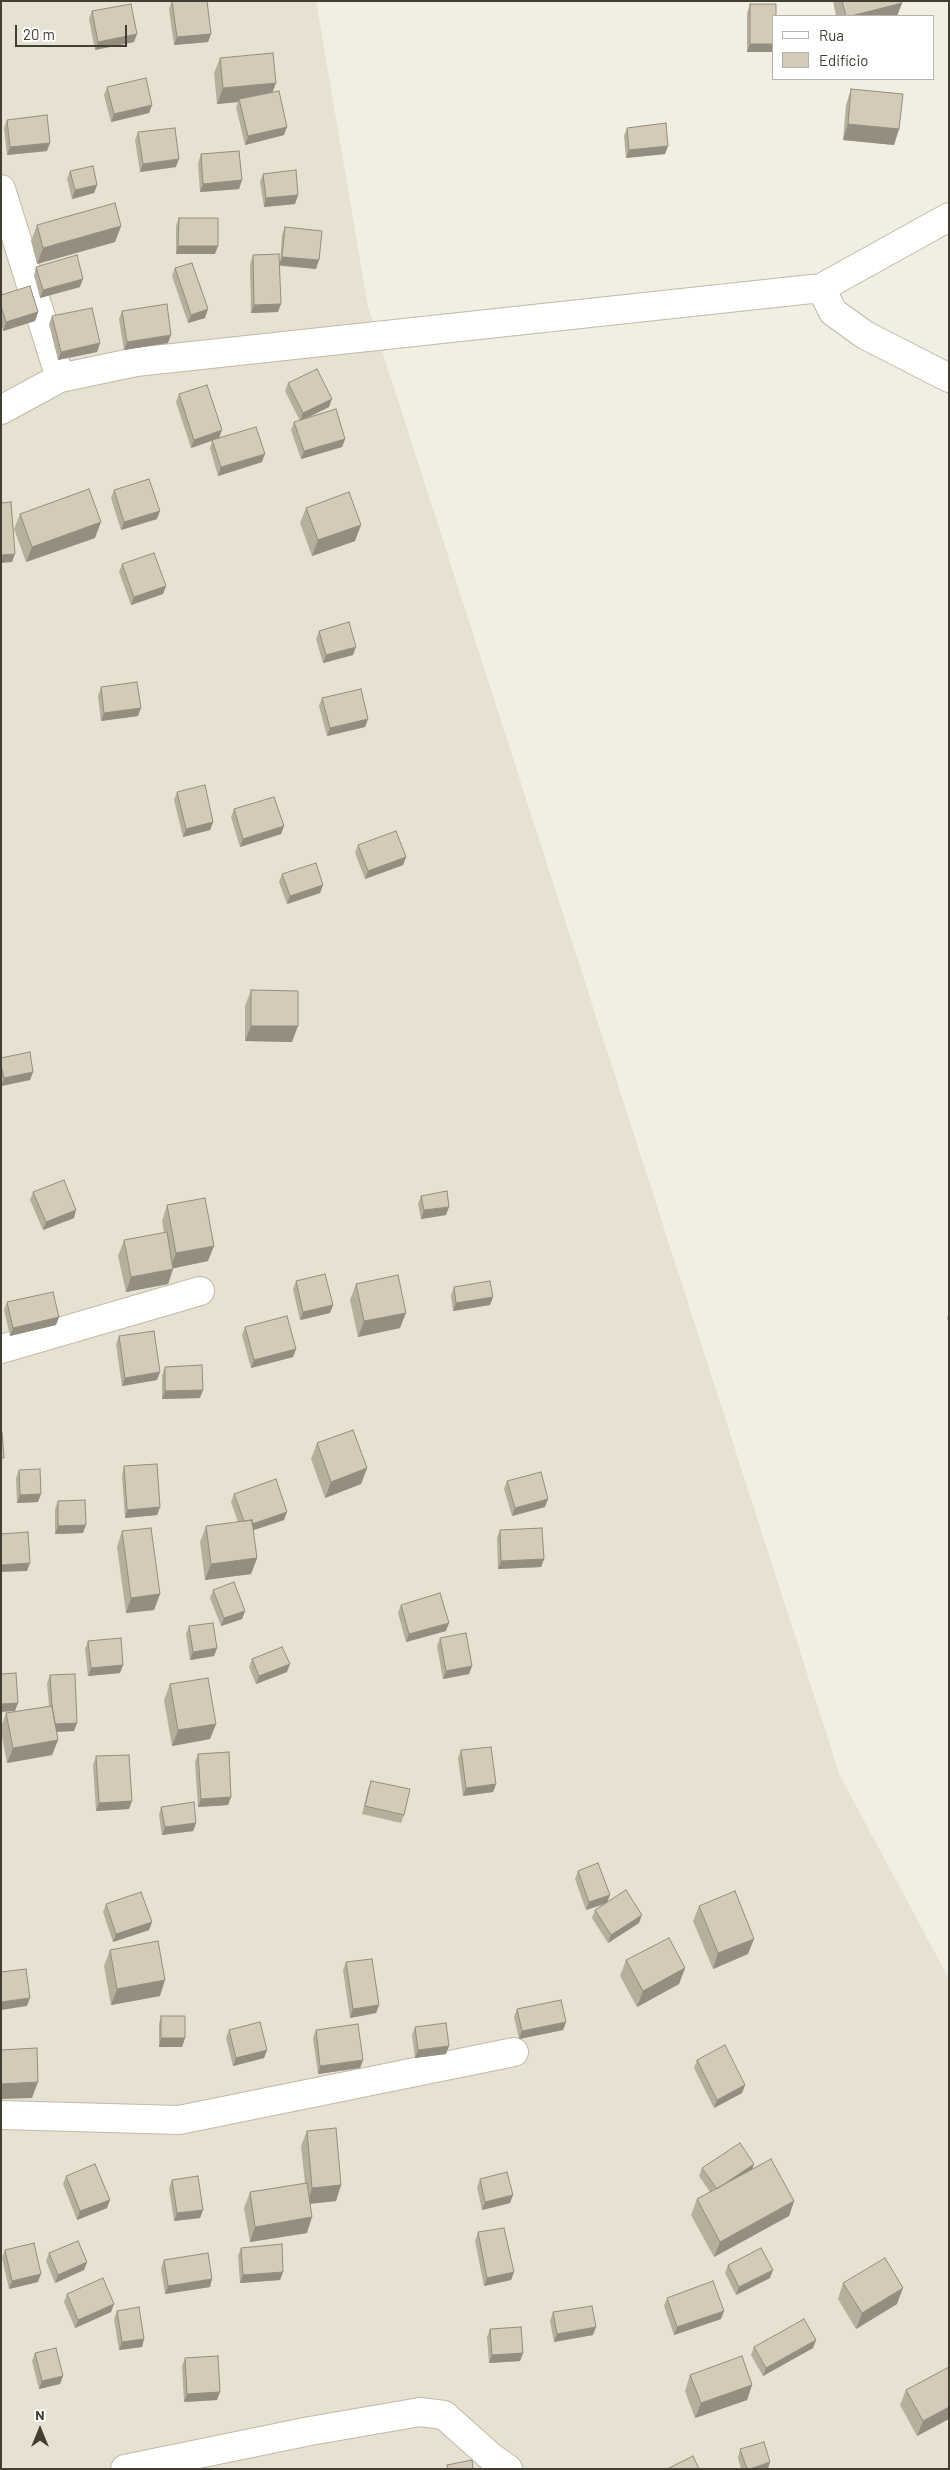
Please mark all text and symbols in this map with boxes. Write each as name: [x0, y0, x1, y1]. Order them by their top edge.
scale bar: [18, 15, 130, 47]
legend: [772, 15, 935, 80]
text: 20 m: [23, 25, 55, 43]
text: Rua: [819, 26, 844, 44]
text: Edifício: [819, 51, 868, 69]
north arrow: [15, 2405, 65, 2455]
text: N: [35, 2406, 45, 2423]

